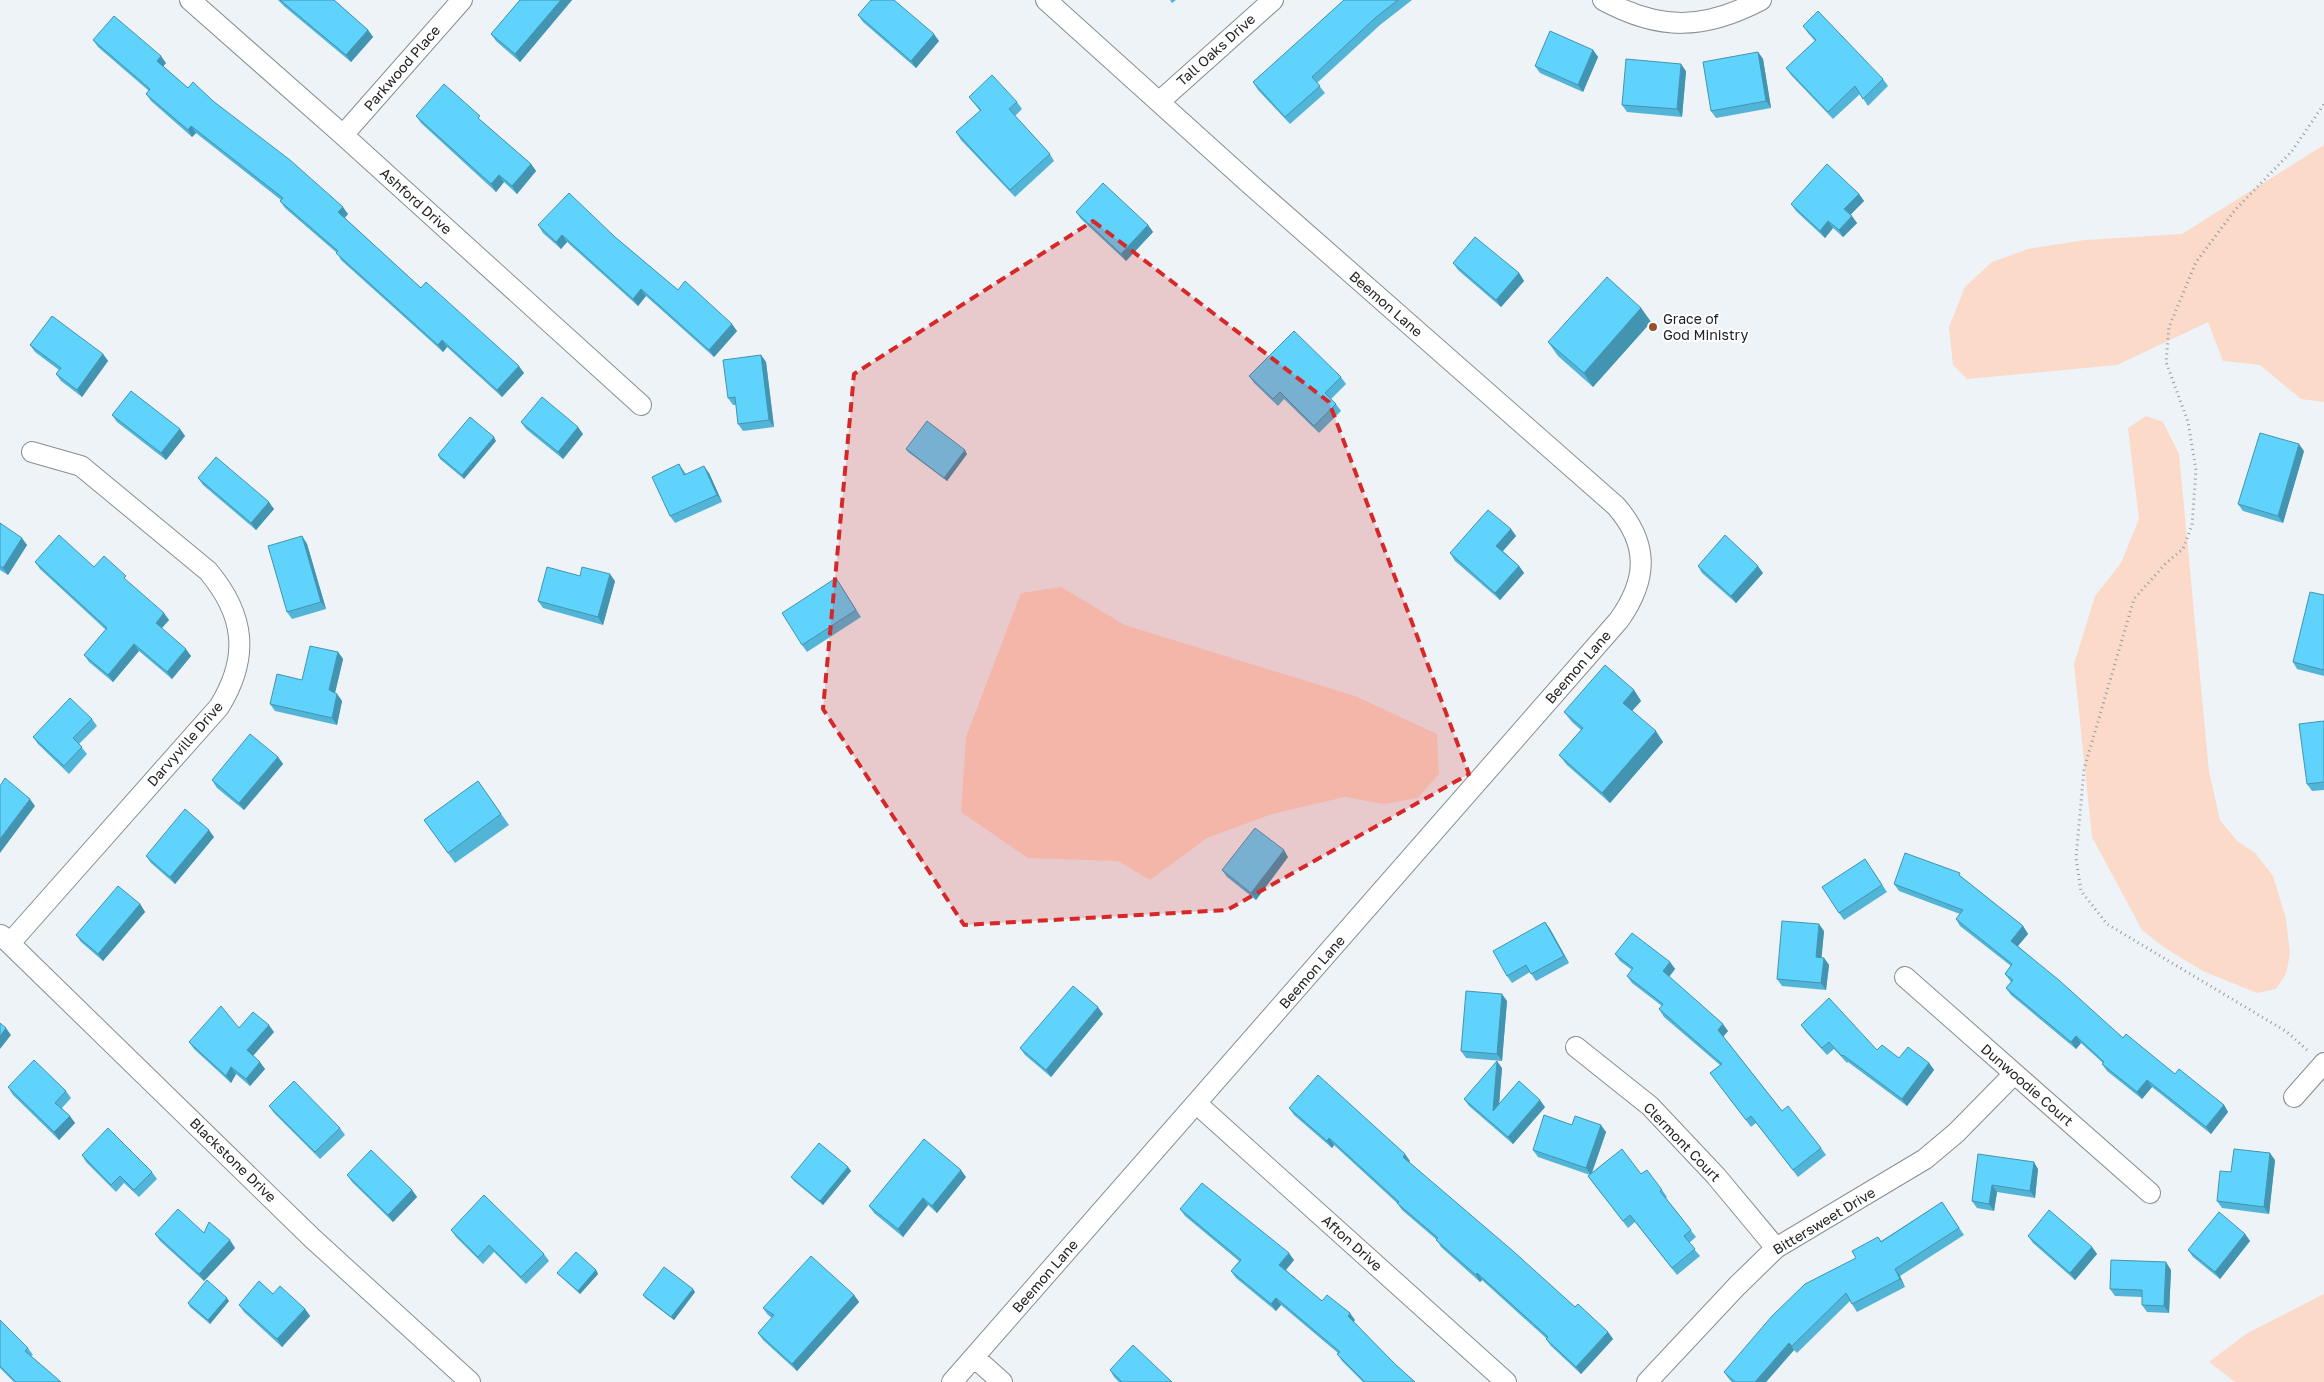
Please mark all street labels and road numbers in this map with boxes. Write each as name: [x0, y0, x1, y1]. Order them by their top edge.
street label: Tall Oaks Drive: [1173, 10, 1258, 89]
street label: Parkwood Place: [360, 21, 443, 114]
street label: Ashford Drive: [377, 164, 456, 237]
street label: Beemon Lane: [1346, 267, 1426, 340]
street label: Beemon Lane: [1541, 627, 1614, 707]
street label: Darvyville Drive: [143, 698, 226, 790]
street label: Beemon Lane: [1275, 932, 1348, 1012]
street label: Dunwoodie Court: [1978, 1040, 2077, 1129]
street label: Clermont Court: [1640, 1099, 1724, 1185]
street label: Blackstone Drive: [187, 1114, 280, 1205]
street label: Bittersweet Drive: [1769, 1183, 1878, 1258]
street label: Afton Drive: [1319, 1211, 1386, 1274]
street label: Beemon Lane: [1008, 1236, 1081, 1316]

